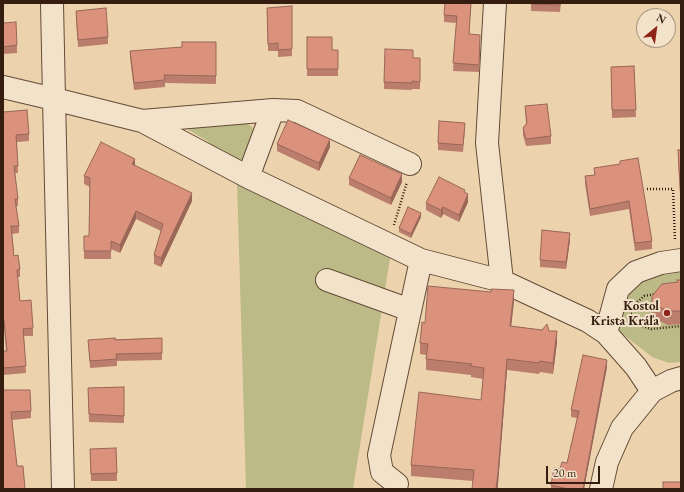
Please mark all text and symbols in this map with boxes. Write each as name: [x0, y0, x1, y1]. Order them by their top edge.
north arrow: [636, 8, 676, 48]
text: N: [654, 10, 669, 27]
place label: Kostol Krista Kráľa: [591, 298, 659, 329]
marker: Kostol Krista Kráľa: [662, 308, 672, 318]
scale bar: [548, 458, 602, 484]
text: 20 m: [553, 465, 576, 481]

